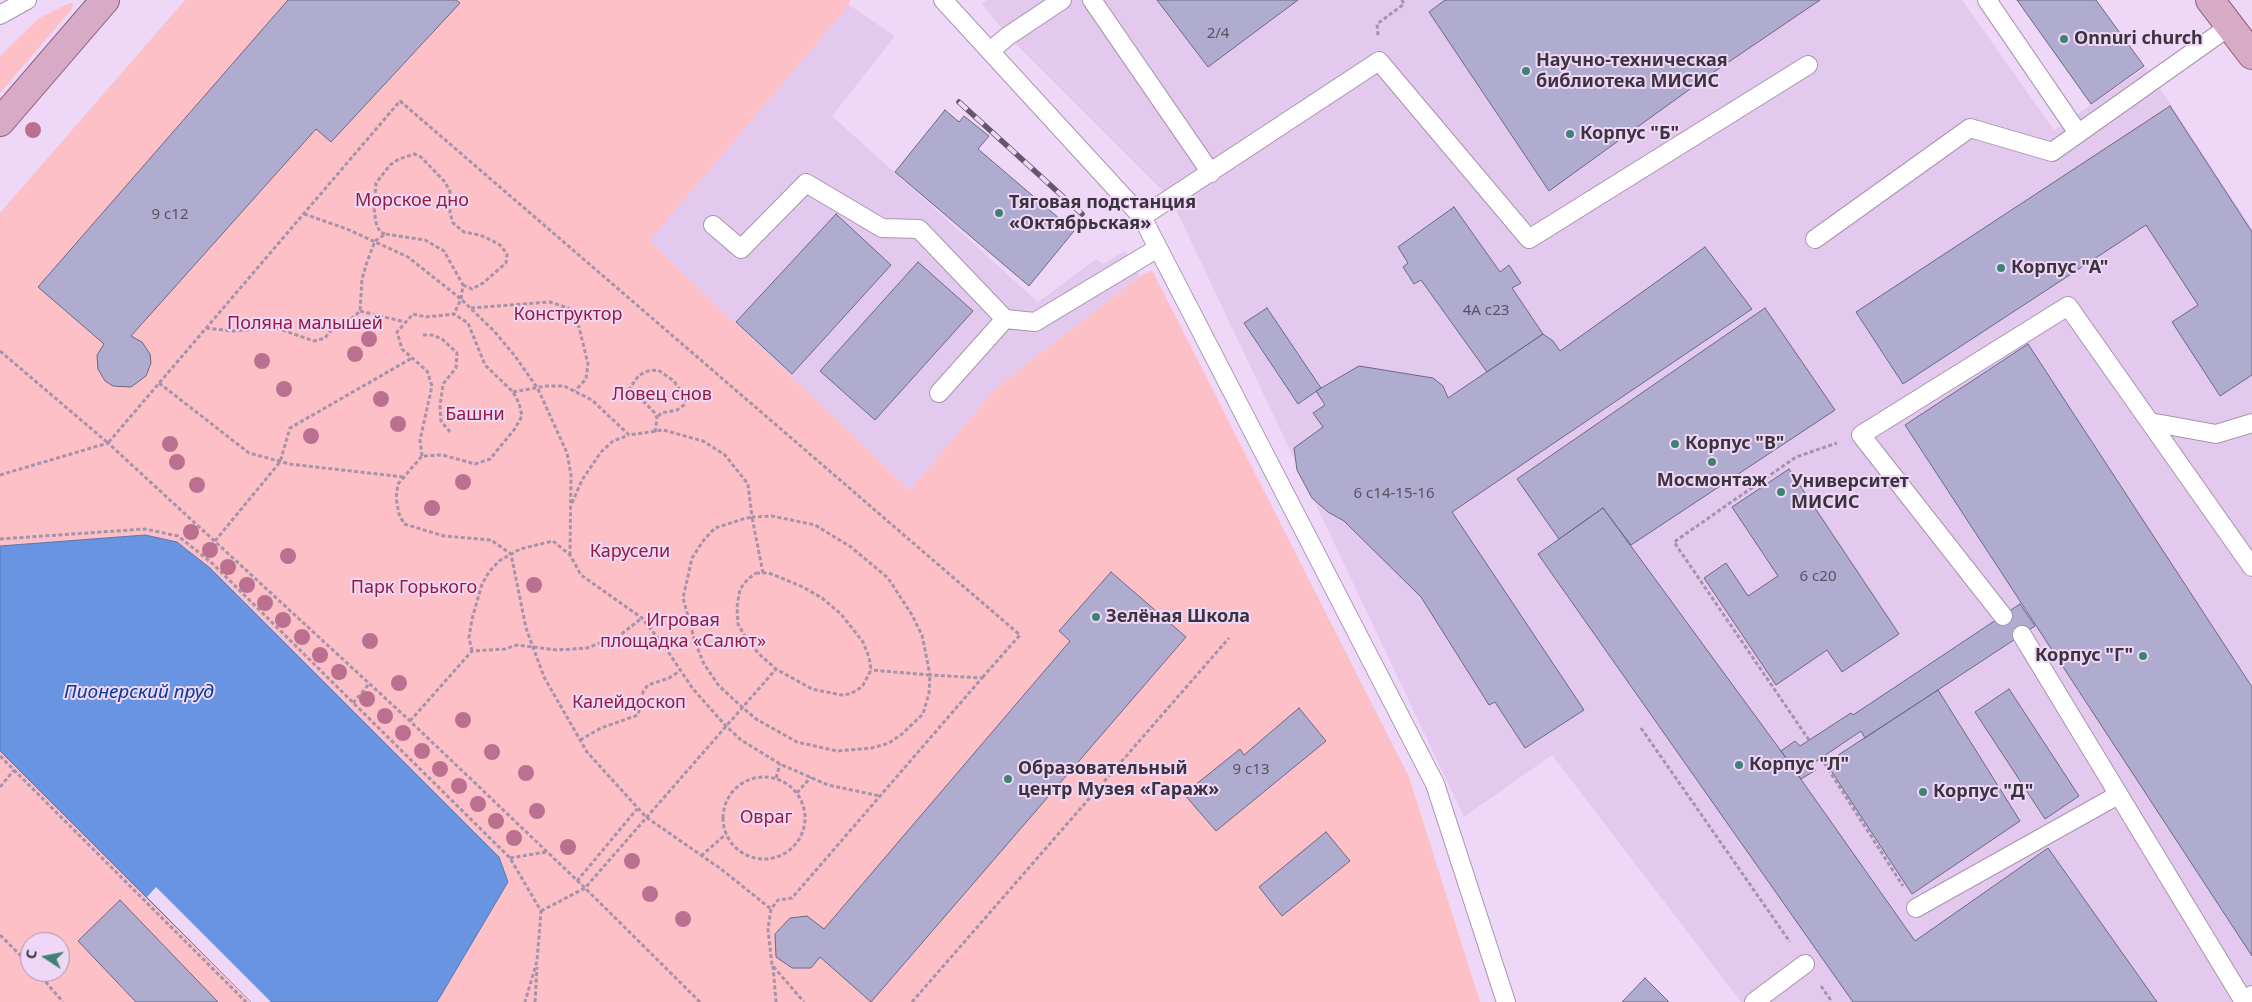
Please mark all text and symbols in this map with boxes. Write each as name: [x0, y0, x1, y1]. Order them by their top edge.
house number: 2/4: [1207, 25, 1229, 43]
place label: Onnuri church: [2074, 28, 2203, 50]
marker: Onnuri church: [2058, 33, 2070, 45]
place label: Научно-техническая библиотека МИСИС: [1536, 50, 1728, 92]
marker: Научно-техническая библиотека МИСИС: [1520, 65, 1532, 77]
place label: Корпус "Б": [1580, 123, 1679, 145]
marker: Корпус "Б": [1564, 128, 1576, 140]
park label: Морское дно: [355, 190, 469, 212]
place label: Тяговая подстанция «Октябрьская»: [1009, 192, 1196, 234]
house number: 9 с12: [151, 206, 189, 224]
marker: Тяговая подстанция «Октябрьская»: [993, 207, 1005, 219]
place label: Корпус "А": [2011, 257, 2108, 279]
marker: Корпус "А": [1995, 262, 2007, 274]
house number: 4А с23: [1463, 302, 1509, 320]
park label: Конструктор: [514, 304, 622, 326]
park label: Поляна малышей: [227, 313, 383, 335]
park label: Ловец снов: [612, 384, 712, 406]
park label: Башни: [445, 404, 505, 426]
place label: Корпус "В": [1685, 433, 1784, 455]
marker: Корпус "В": [1669, 438, 1681, 450]
marker: Мосмонтаж: [1706, 456, 1718, 468]
place label: Мосмонтаж: [1657, 470, 1767, 492]
place label: Университет МИСИС: [1791, 471, 1909, 514]
house number: 6 с14-15-16: [1353, 485, 1435, 503]
marker: Университет МИСИС: [1775, 486, 1787, 498]
park label: Карусели: [590, 541, 670, 563]
house number: 6 с20: [1799, 568, 1837, 586]
park label: Парк Горького: [351, 577, 477, 599]
place label: Зелёная Школа: [1106, 606, 1250, 628]
park label: Игровая площадка «Салют»: [600, 610, 766, 652]
marker: Зелёная Школа: [1090, 611, 1102, 623]
place label: Корпус "Г": [2035, 645, 2133, 667]
marker: Корпус "Г": [2137, 650, 2149, 662]
water label: Пионерский пруд: [64, 682, 214, 704]
park label: Калейдоскоп: [572, 692, 686, 714]
place label: Корпус "Л": [1749, 754, 1849, 776]
place label: Образовательный центр Музея «Гараж»: [1018, 758, 1219, 801]
marker: Корпус "Л": [1733, 759, 1745, 771]
house number: 9 с13: [1232, 761, 1270, 779]
marker: Образовательный центр Музея «Гараж»: [1002, 773, 1014, 785]
place label: Корпус "Д": [1933, 781, 2033, 803]
marker: Корпус "Д": [1917, 786, 1929, 798]
park label: Овраг: [740, 807, 792, 829]
north arrow: [20, 932, 70, 982]
text: С: [21, 948, 41, 960]

